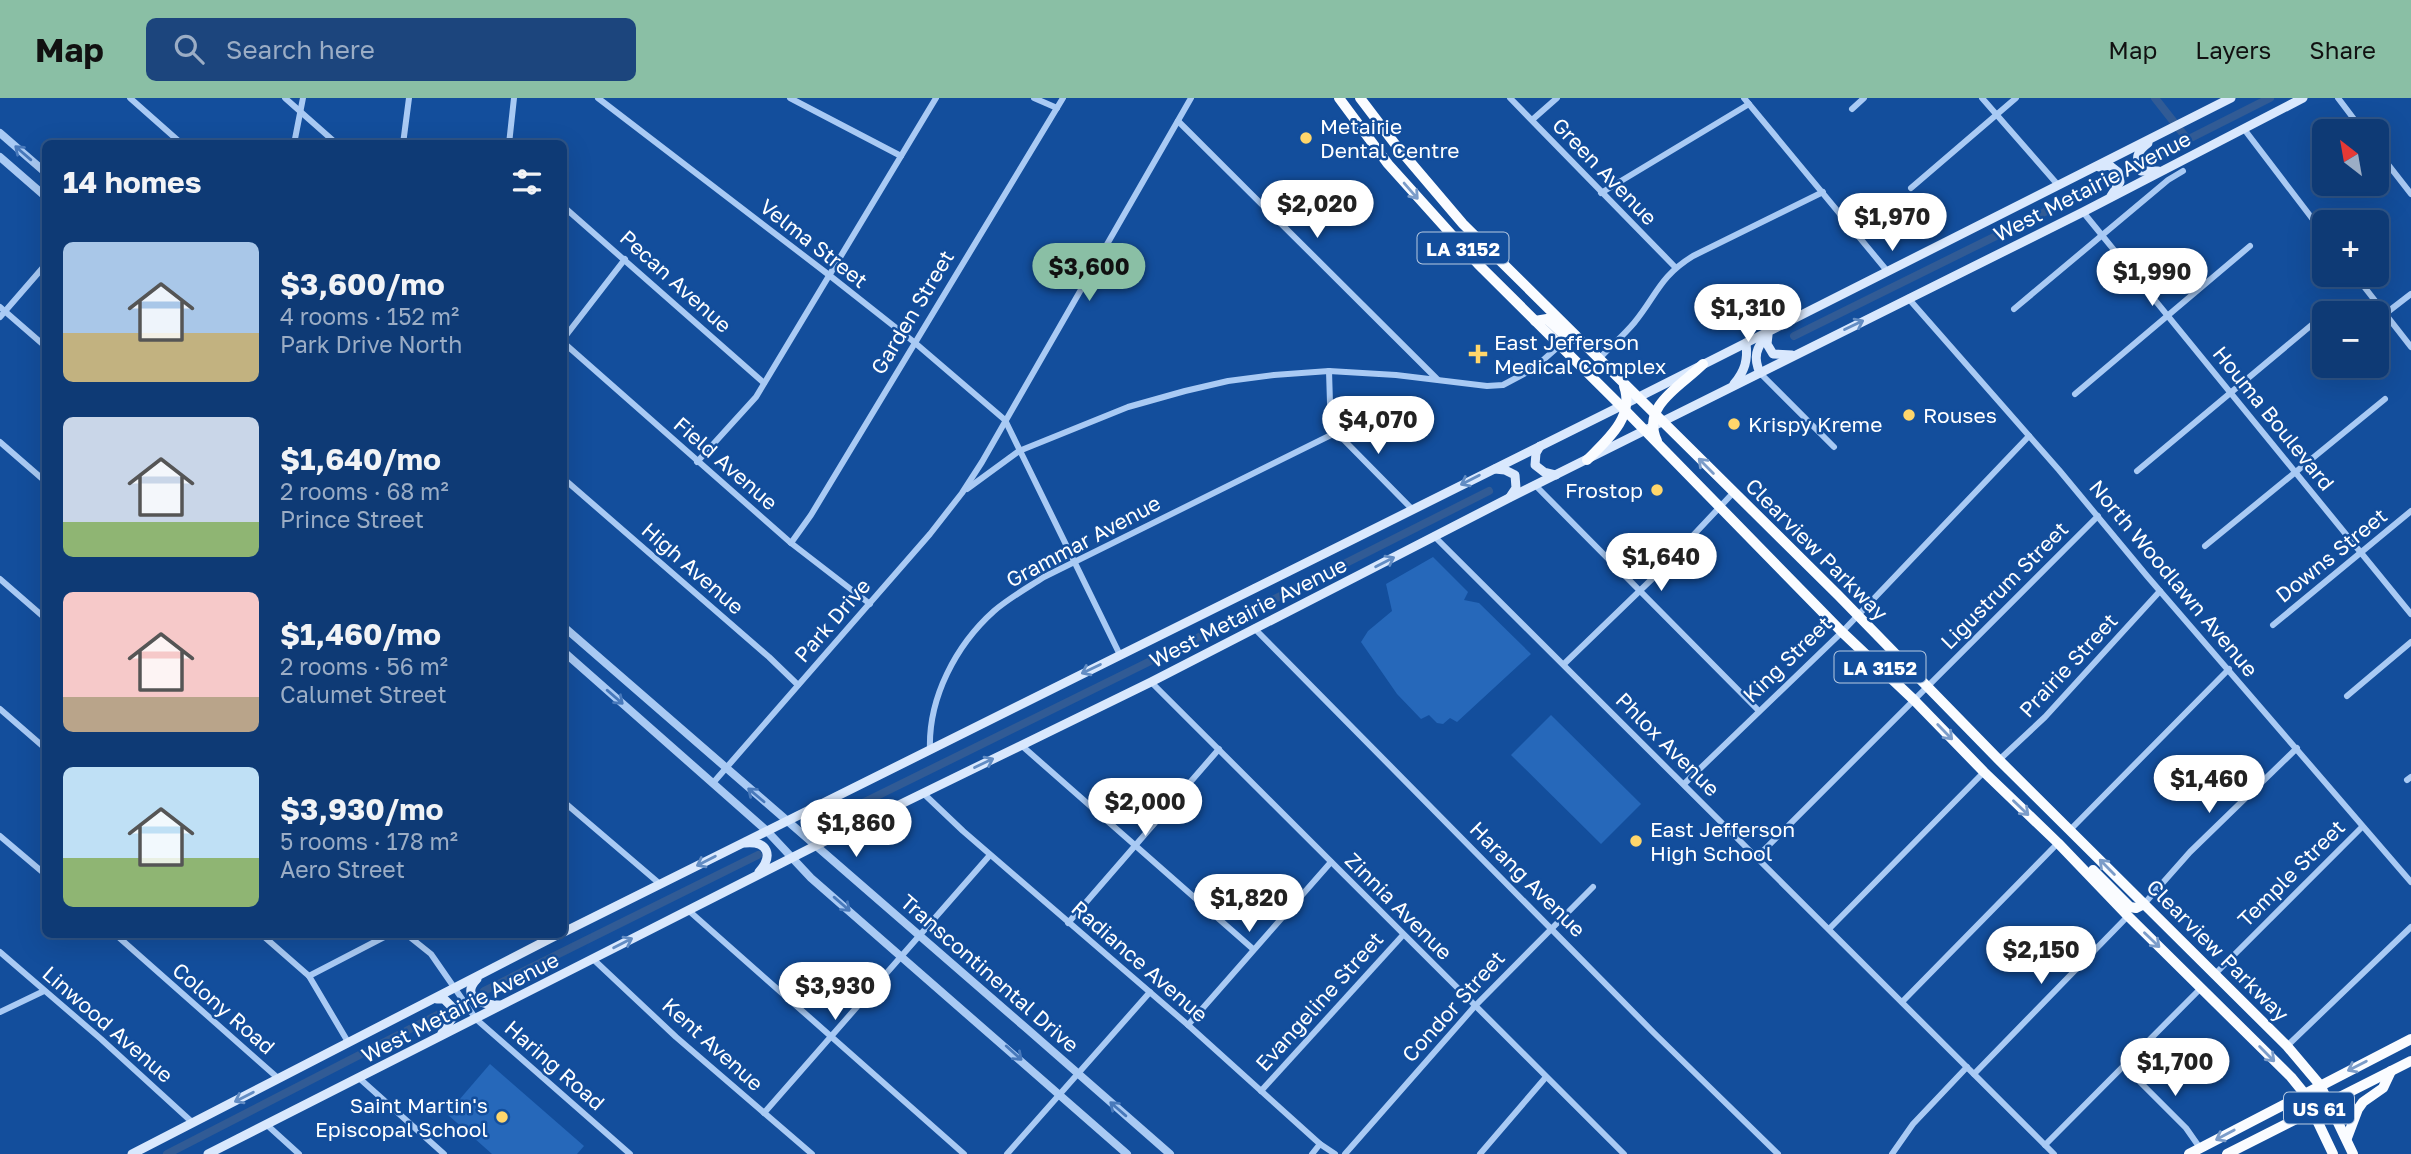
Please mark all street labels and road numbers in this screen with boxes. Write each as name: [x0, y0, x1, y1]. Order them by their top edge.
street label: Green Avenue: [1547, 112, 1663, 230]
street label: West Metairie Avenue: [1989, 125, 2195, 247]
street label: Velma Street: [755, 193, 873, 293]
street label: Pecan Avenue: [615, 224, 737, 338]
road number: LA 3152: [1418, 232, 1508, 264]
street label: Garden Street: [865, 245, 959, 379]
street label: Houma Boulevard: [2208, 340, 2340, 496]
street label: Field Avenue: [669, 411, 783, 515]
street label: Clearview Parkway: [1740, 472, 1894, 626]
street label: North Woodlawn Avenue: [2084, 474, 2264, 682]
street label: Grammar Avenue: [1001, 489, 1165, 593]
street label: Downs Street: [2270, 502, 2392, 608]
street label: Ligustrum Street: [1935, 516, 2073, 654]
street label: High Avenue: [637, 517, 749, 619]
street label: West Metairie Avenue: [1145, 551, 1351, 673]
street label: Park Drive: [788, 573, 876, 667]
street label: Prairie Street: [2013, 608, 2123, 722]
street label: King Street: [1737, 610, 1837, 708]
road number: LA 3152: [1834, 652, 1926, 682]
street label: Phlox Avenue: [1611, 687, 1725, 801]
street label: Temple Street: [2232, 814, 2350, 932]
street label: Harang Avenue: [1465, 816, 1591, 942]
street label: Zinnia Avenue: [1340, 847, 1458, 965]
street label: Clearview Parkway: [2141, 873, 2295, 1027]
street label: Transcontinental Drive: [895, 888, 1085, 1058]
street label: Radiance Avenue: [1066, 895, 1214, 1027]
street label: Evangeline Street: [1250, 926, 1388, 1076]
street label: Condor Street: [1396, 945, 1510, 1067]
street label: West Metairie Avenue: [357, 946, 563, 1068]
street label: Colony Road: [168, 957, 280, 1059]
street label: Linwood Avenue: [37, 960, 179, 1088]
street label: Kent Avenue: [657, 992, 769, 1096]
street label: Haring Road: [500, 1014, 610, 1116]
road number: US 61: [2284, 1092, 2354, 1124]

